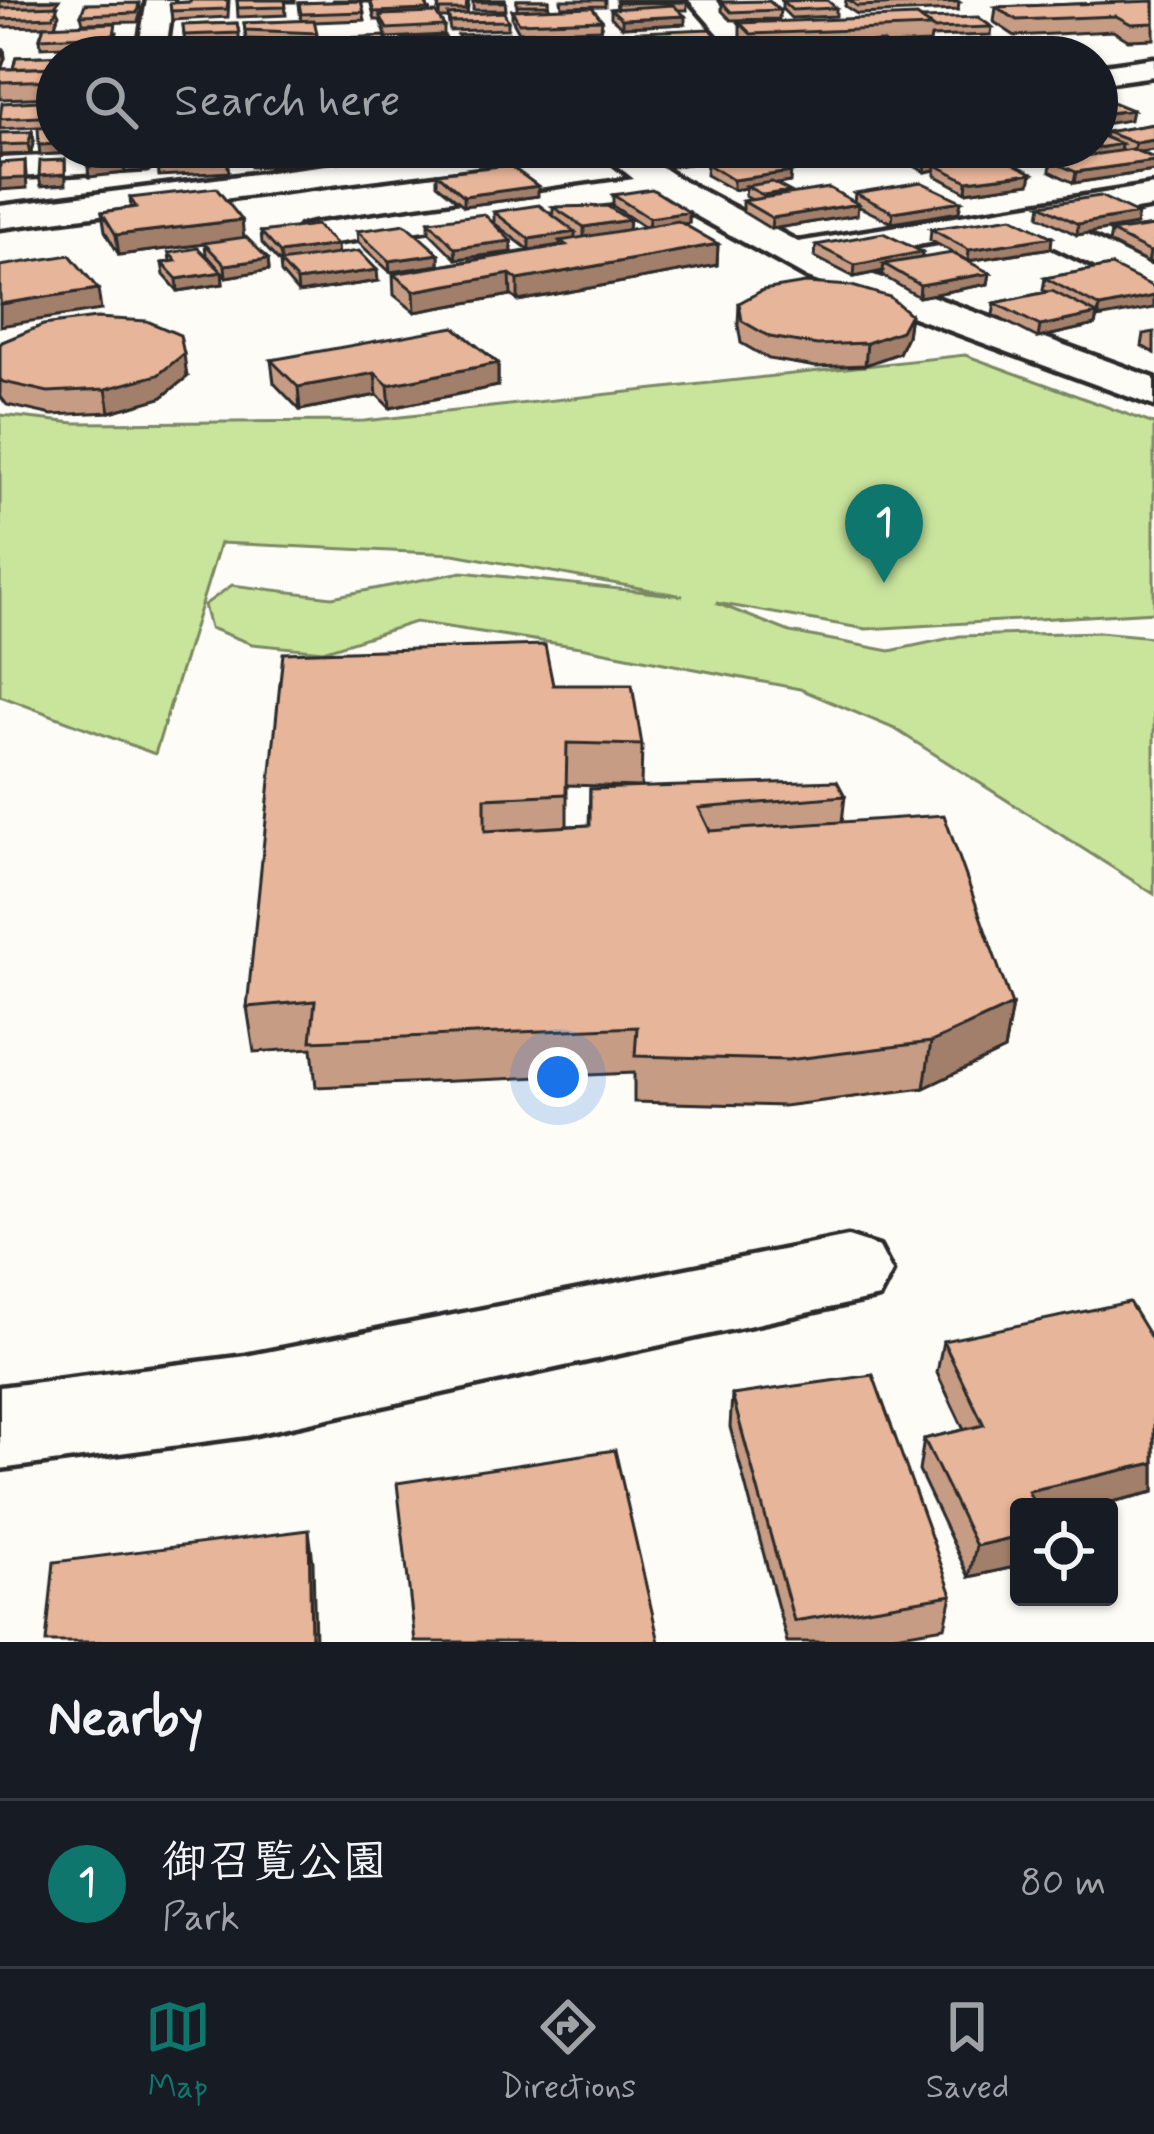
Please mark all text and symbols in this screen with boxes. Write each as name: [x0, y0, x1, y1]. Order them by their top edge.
search box: [36, 36, 1118, 168]
icon: search: [78, 69, 144, 135]
text: Search here: [174, 73, 401, 132]
pin: 1: [845, 484, 923, 583]
your location: [528, 1047, 588, 1107]
map controls: [1010, 1498, 1118, 1606]
button: locate: [1010, 1498, 1118, 1606]
text: Nearby: [48, 1687, 203, 1753]
text: 御召覧公園: [162, 1834, 387, 1893]
text: 1: [78, 1858, 96, 1909]
text: 80 m: [1020, 1858, 1106, 1909]
text: Park: [162, 1893, 240, 1944]
tab: Map: [145, 1994, 211, 2110]
tab: Directions: [500, 1994, 636, 2110]
tab: Saved: [926, 1994, 1009, 2110]

